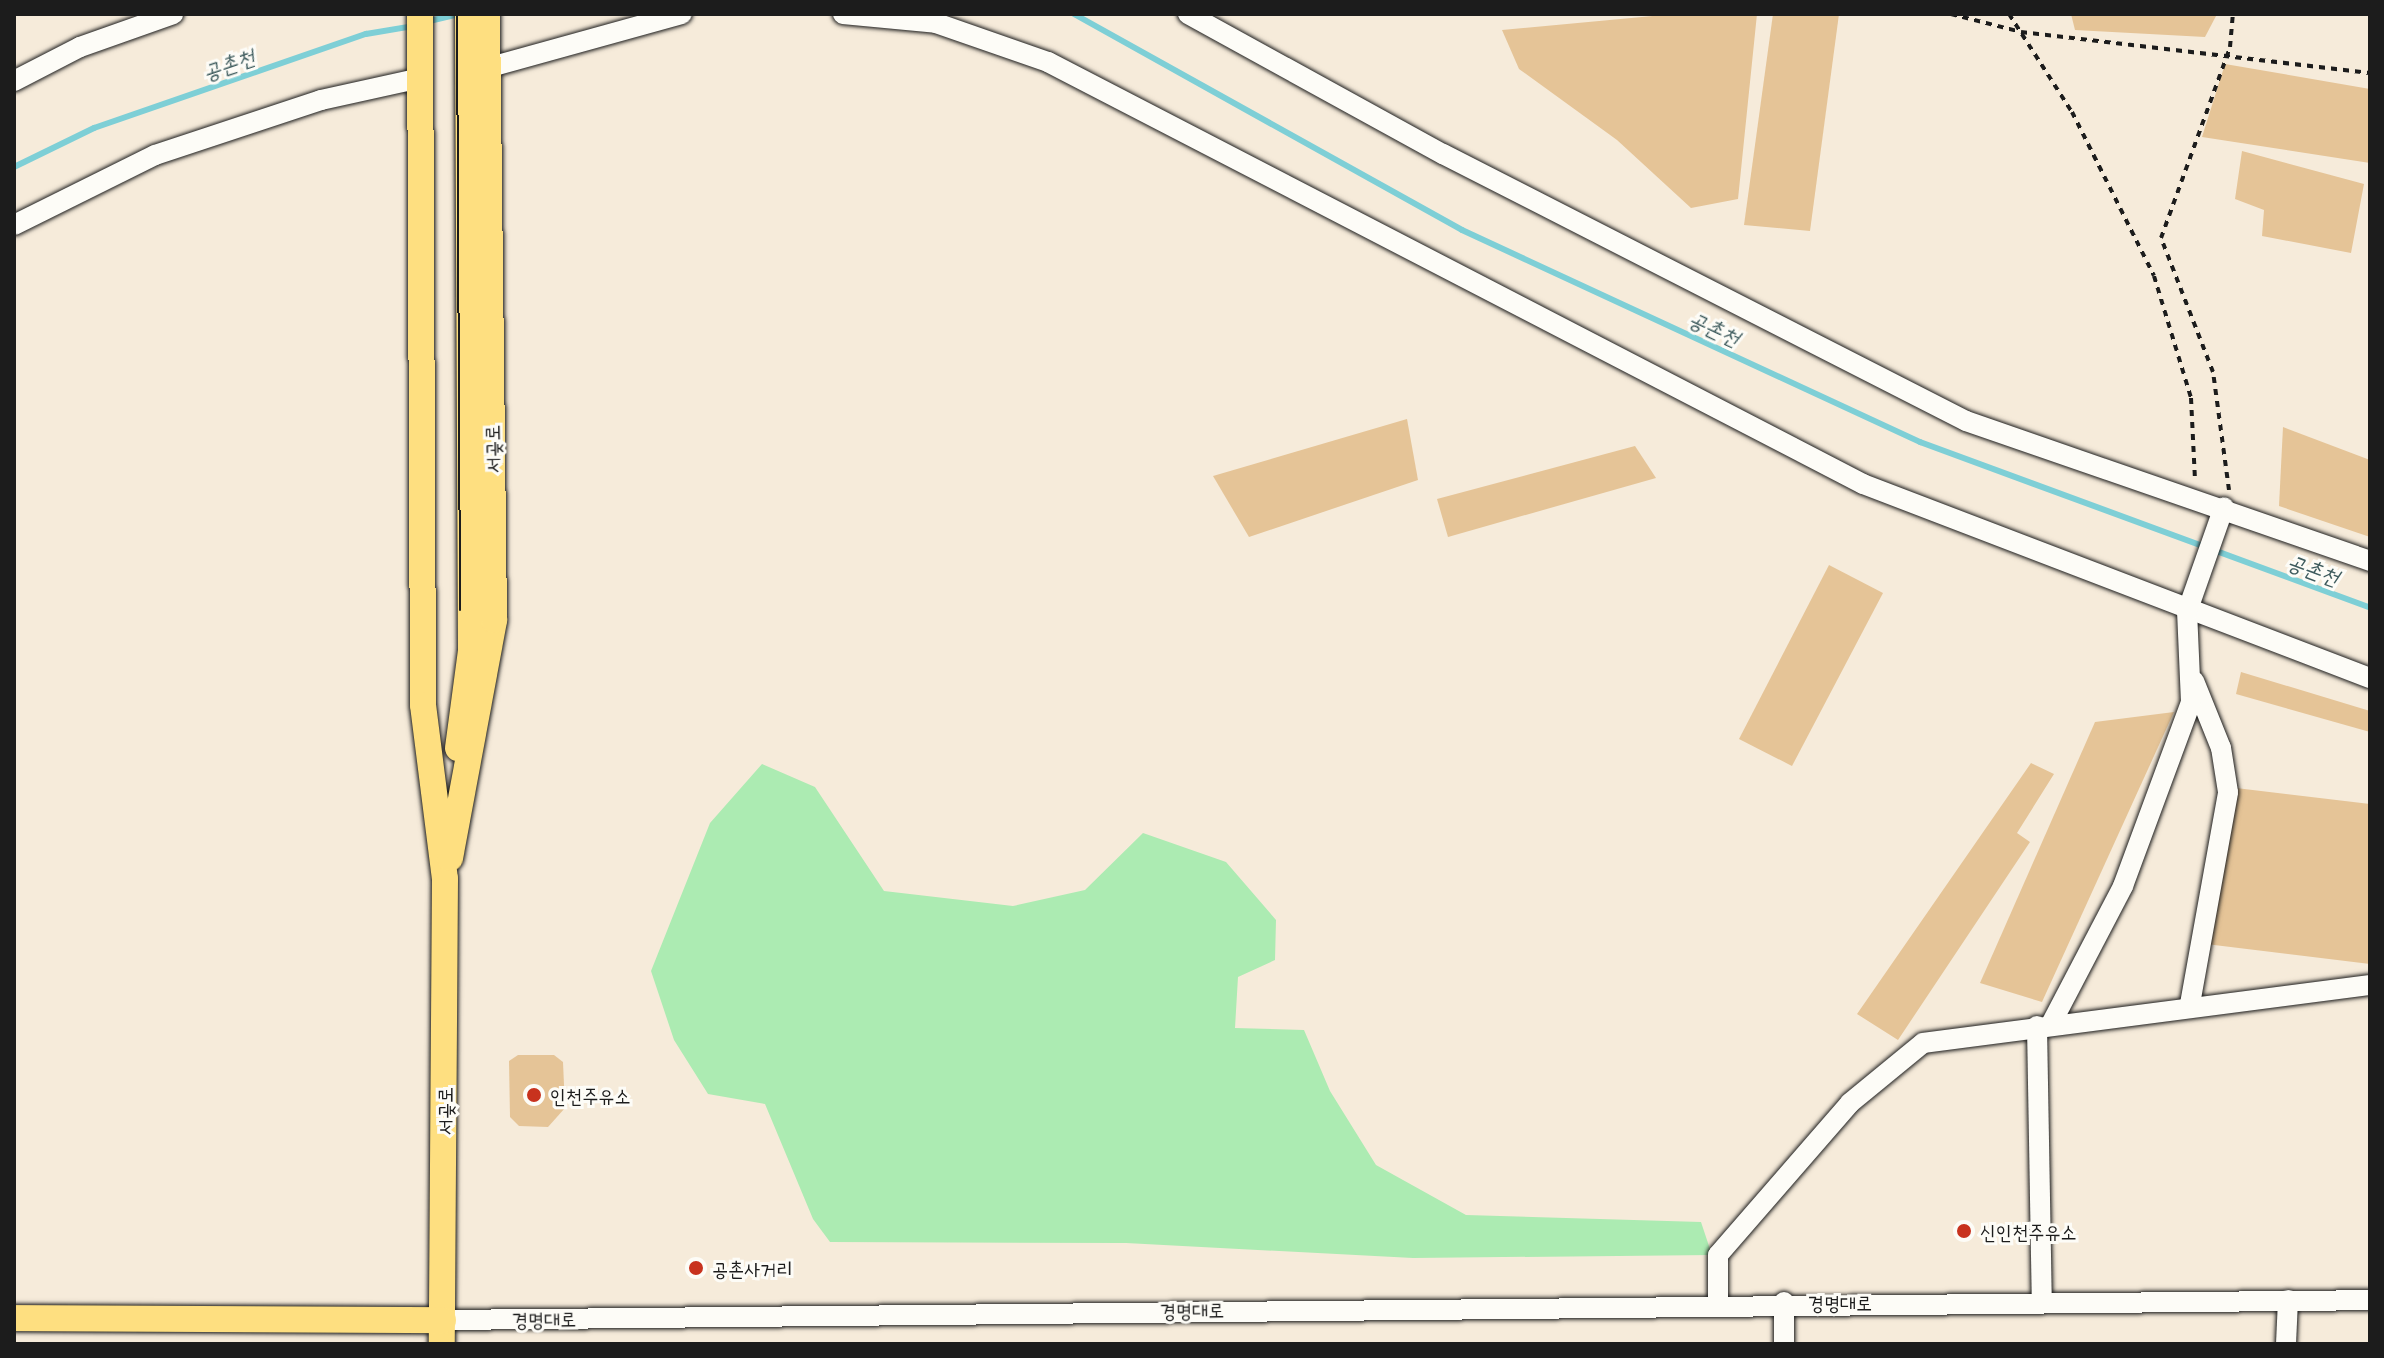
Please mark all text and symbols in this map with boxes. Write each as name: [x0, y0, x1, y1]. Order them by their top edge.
water label: 공촌천: [199, 42, 257, 84]
water label: 공촌천: [1685, 304, 1745, 350]
street label: 서곶로: [480, 425, 504, 473]
water label: 공촌천: [2285, 547, 2343, 589]
place label: 인천주유소: [550, 1083, 630, 1107]
marker: 인천주유소: [525, 1086, 543, 1104]
street label: 서곶로: [432, 1087, 456, 1135]
place label: 신인천주유소: [1980, 1219, 2077, 1243]
marker: 신인천주유소: [1955, 1222, 1973, 1240]
place label: 공촌사거리: [712, 1256, 792, 1280]
marker: 공촌사거리: [687, 1259, 705, 1277]
street label: 경명대로: [1808, 1290, 1872, 1314]
street label: 경명대로: [1160, 1297, 1224, 1323]
street label: 경명대로: [512, 1306, 576, 1332]

